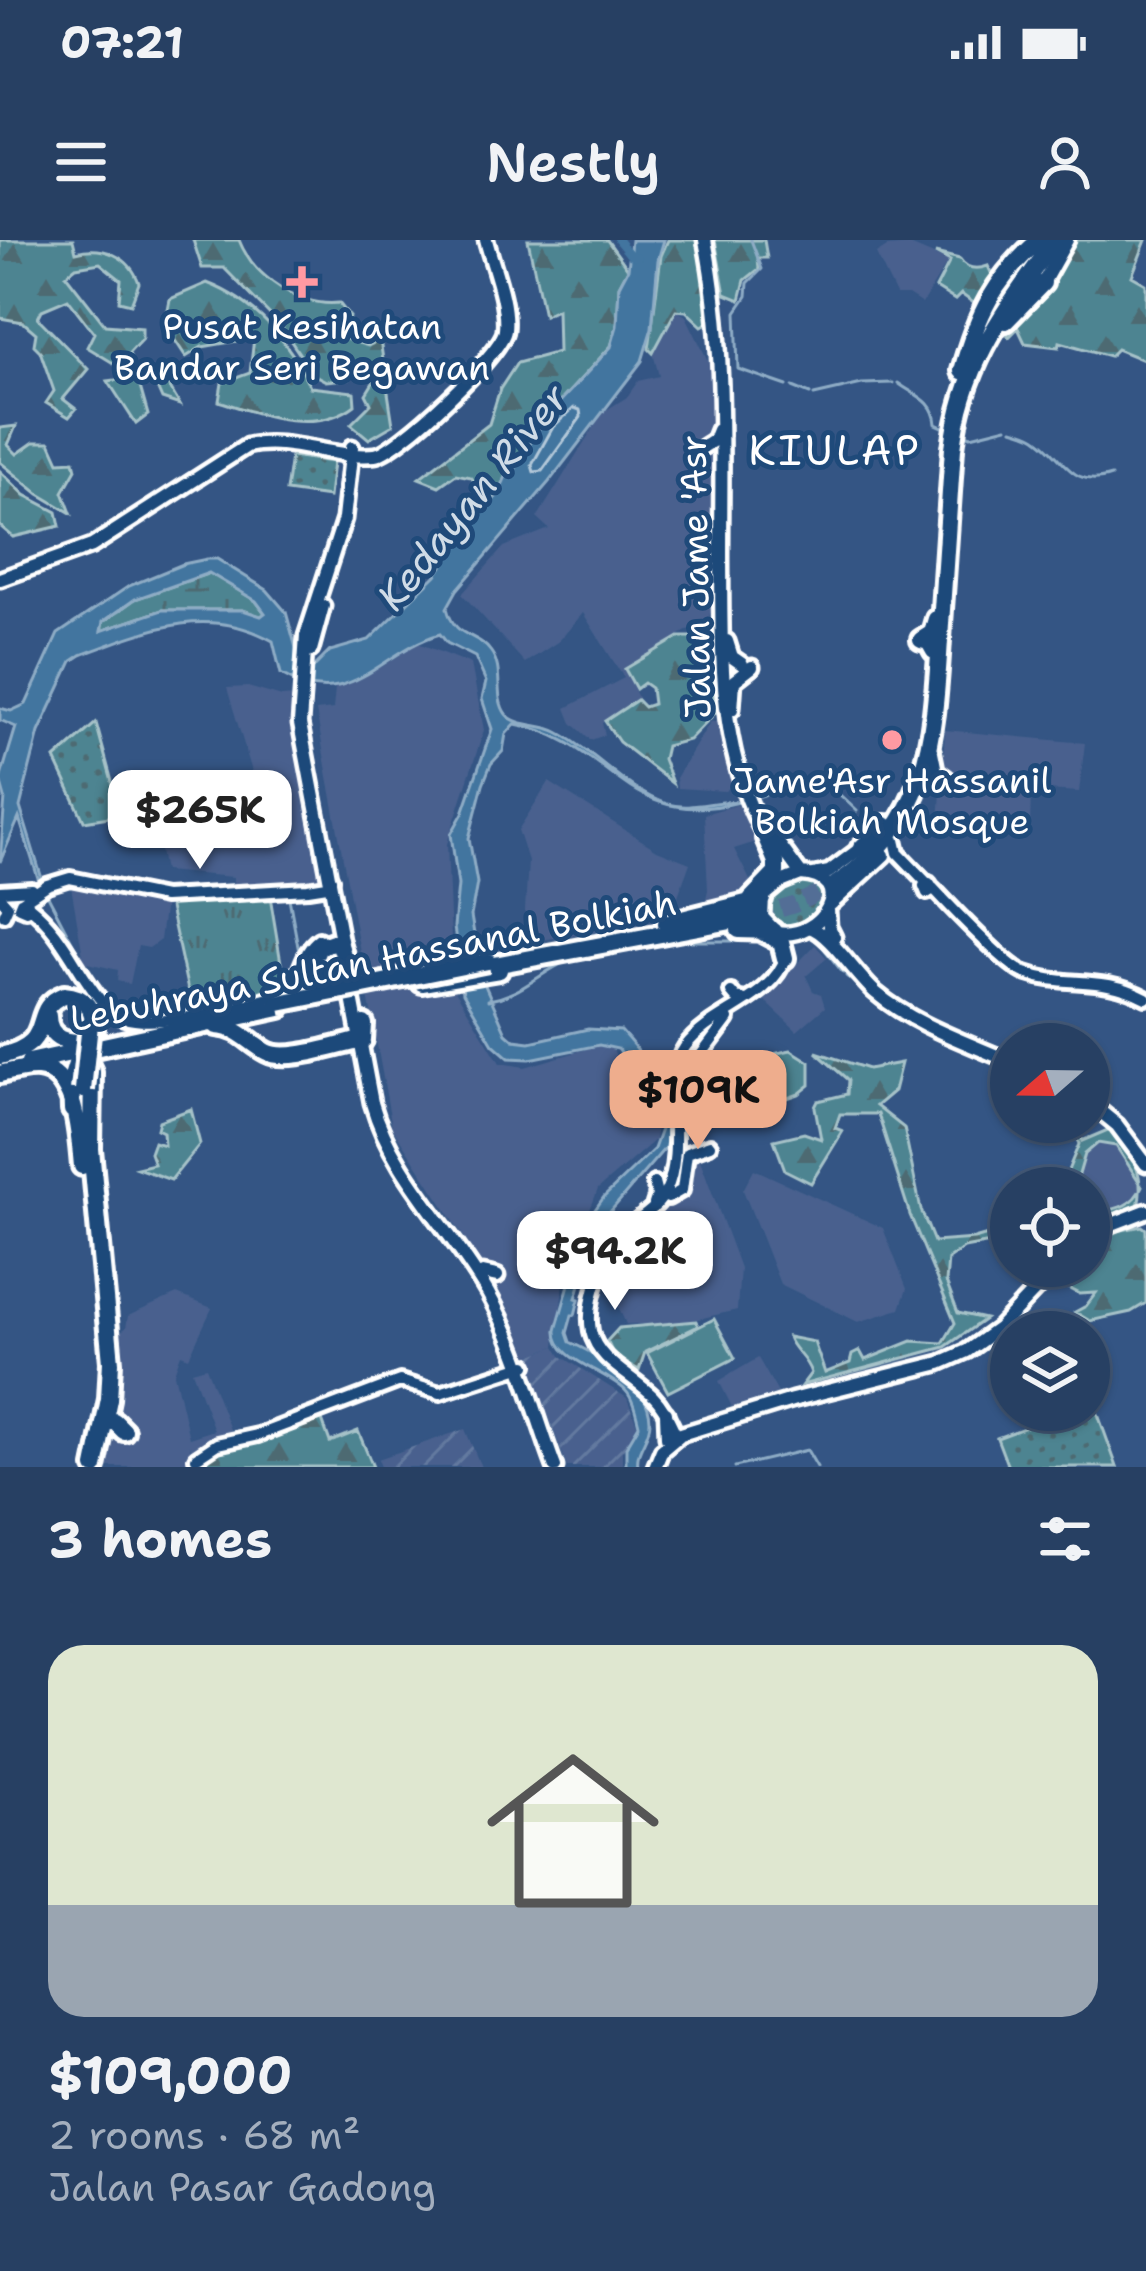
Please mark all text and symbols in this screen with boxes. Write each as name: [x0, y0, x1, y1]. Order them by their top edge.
text: 07:21: [60, 12, 184, 72]
text: Nestly: [486, 126, 660, 198]
icon: menu: [48, 129, 114, 195]
icon: person: [1032, 129, 1098, 195]
marker: Pusat Kesihatan Bandar Seri Begawan: [286, 266, 318, 298]
place label: Pusat Kesihatan Bandar Seri Begawan: [114, 302, 490, 392]
water label: Kedayan River: [365, 373, 580, 621]
district label: KIULAP: [748, 422, 922, 478]
street label: Jalan Jame 'Asr: [669, 434, 722, 719]
marker: Jame'Asr Hassanil Bolkiah Mosque: [879, 727, 905, 753]
place label: Jame'Asr Hassanil Bolkiah Mosque: [733, 756, 1051, 846]
pin: $265K: [116, 770, 284, 872]
text: $265K: [135, 783, 265, 835]
street label: Lebuhraya Sultan Hassanal Bolkiah: [66, 878, 680, 1043]
north arrow: [990, 1023, 1110, 1143]
map controls: [990, 1023, 1110, 1431]
pin: $109K: [614, 1050, 782, 1152]
text: $109K: [637, 1063, 759, 1115]
button: locate: [990, 1167, 1110, 1287]
pin: $94.2K: [517, 1211, 713, 1313]
text: $94.2K: [544, 1224, 686, 1276]
button: layers: [990, 1311, 1110, 1431]
text: 3 homes: [48, 1505, 272, 1573]
icon: filters: [1032, 1506, 1098, 1572]
icon: home: [465, 1723, 681, 1939]
text: $109,000: [48, 2041, 292, 2109]
text: 2 rooms · 68 m²: [48, 2109, 360, 2161]
text: Jalan Pasar Gadong: [48, 2161, 436, 2213]

